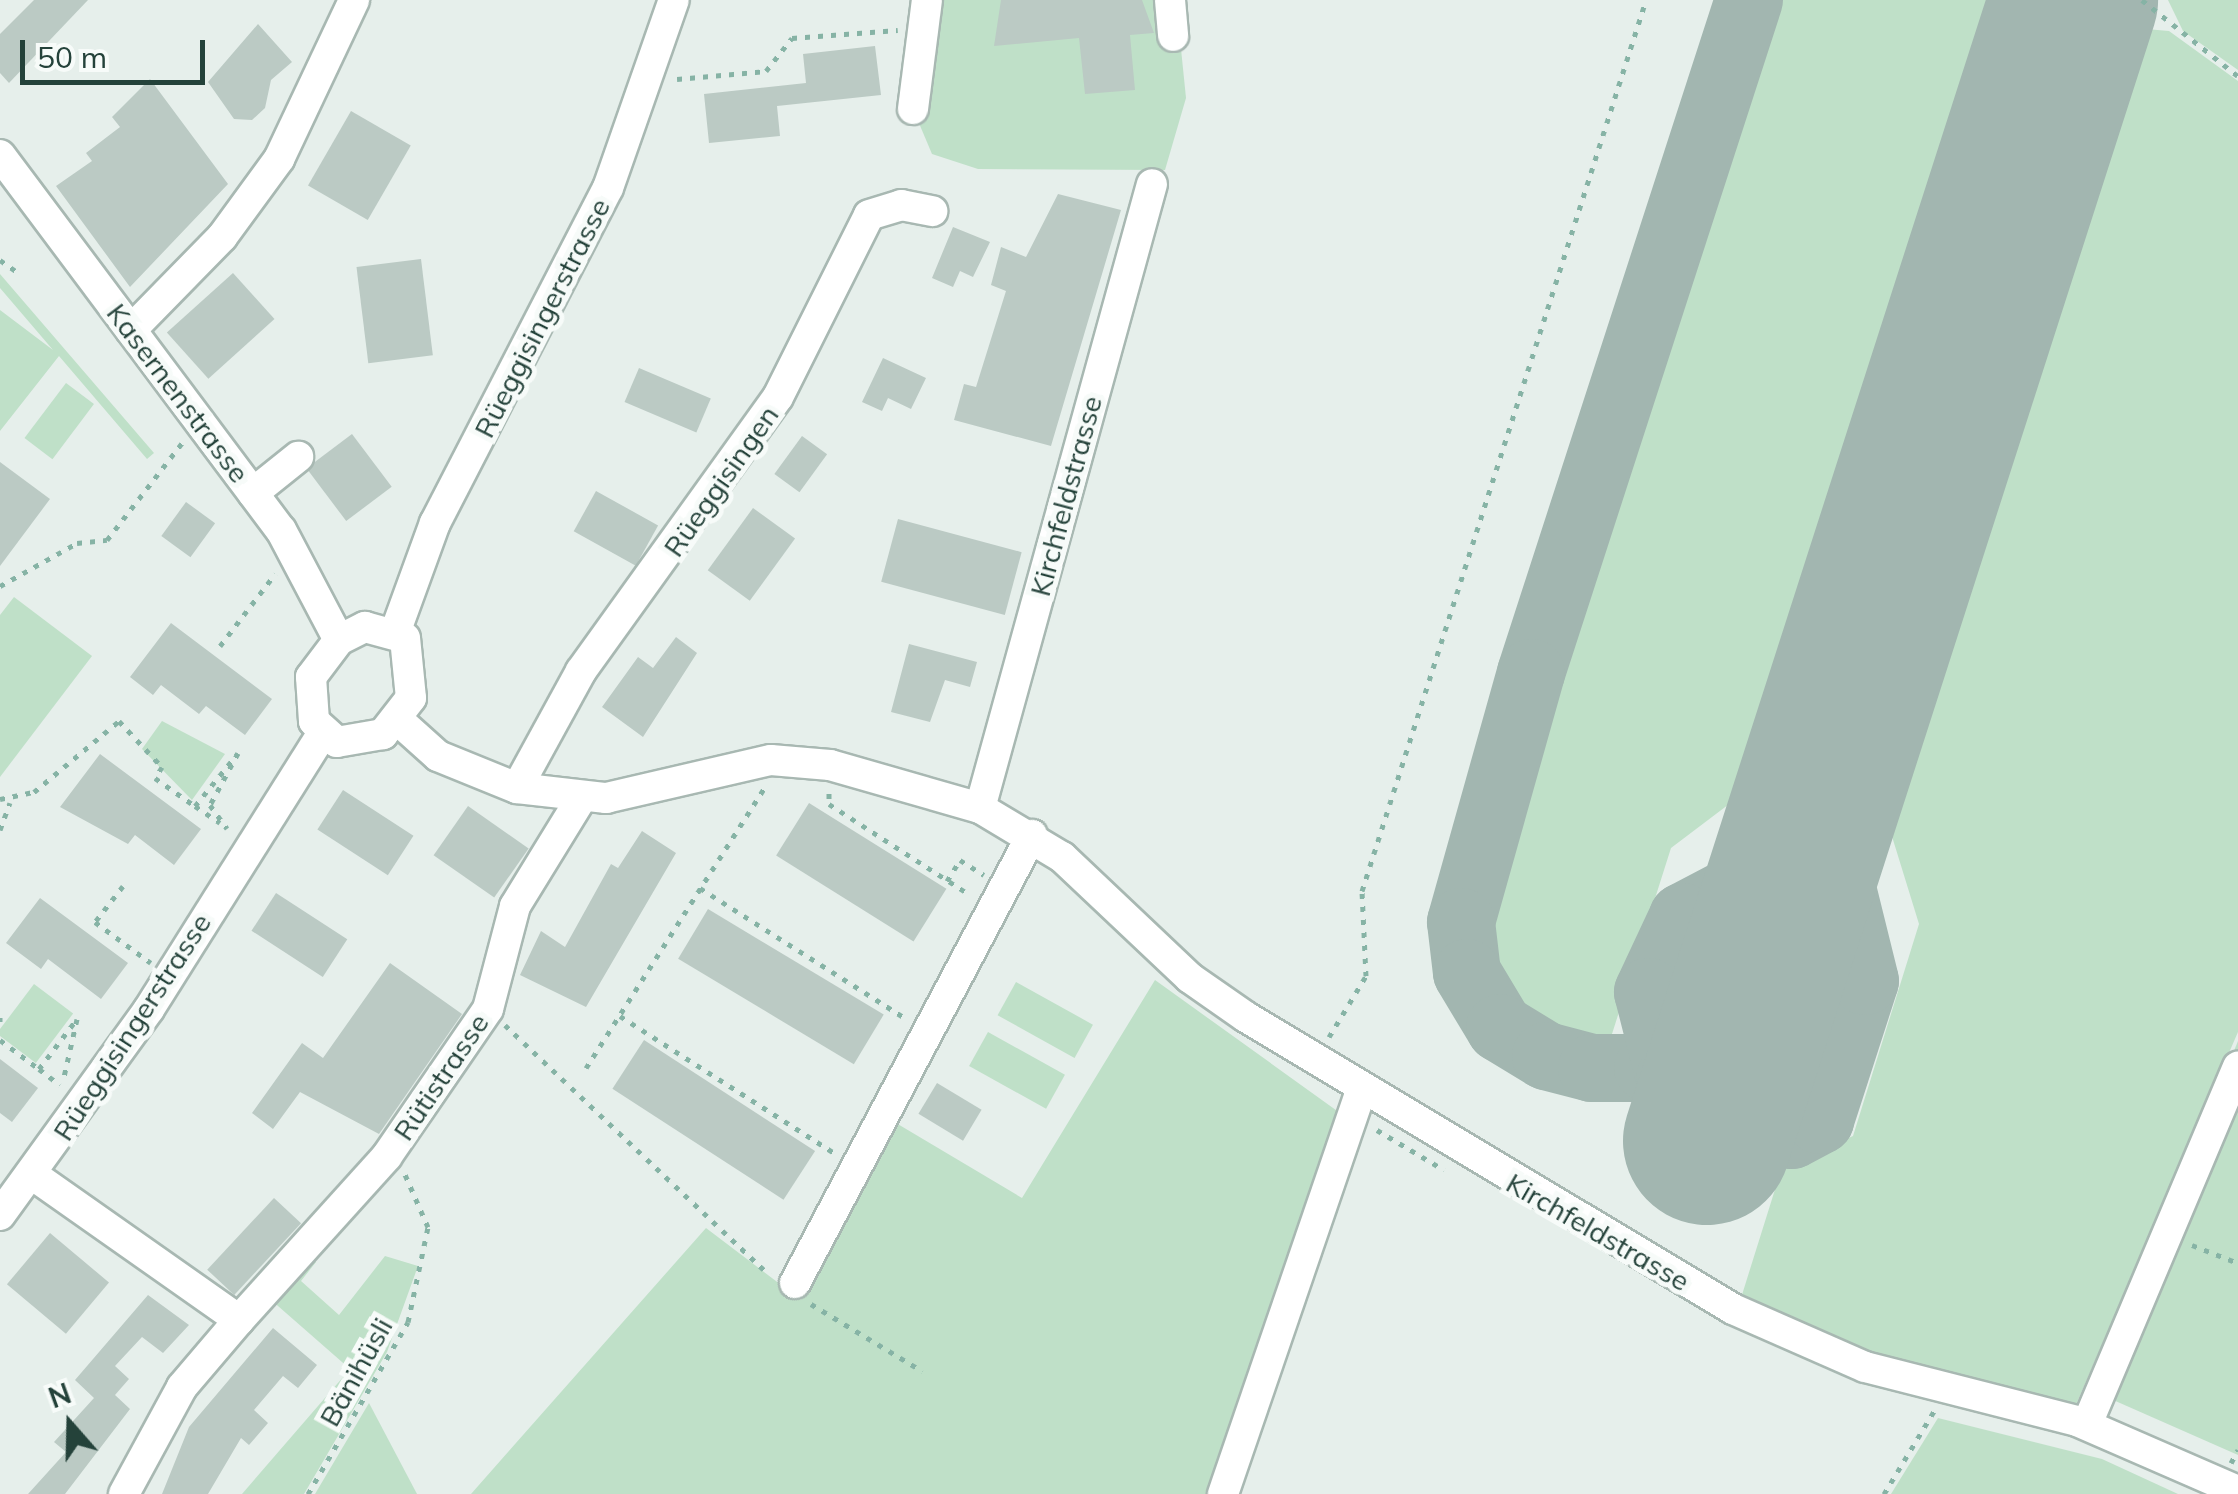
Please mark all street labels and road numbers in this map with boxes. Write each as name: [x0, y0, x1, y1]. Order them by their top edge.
street label: Rüeggisingerstrasse: [467, 193, 617, 443]
street label: Kasernenstrasse: [100, 297, 256, 489]
street label: Kirchfeldstrasse: [1023, 392, 1109, 600]
street label: Rüeggisingen: [657, 399, 785, 563]
street label: Rüeggisingerstrasse: [46, 907, 218, 1147]
street label: Rütistrasse: [386, 1007, 496, 1147]
street label: Kirchfeldstrasse: [1500, 1166, 1696, 1298]
street label: Bänihüsli: [313, 1312, 399, 1432]

